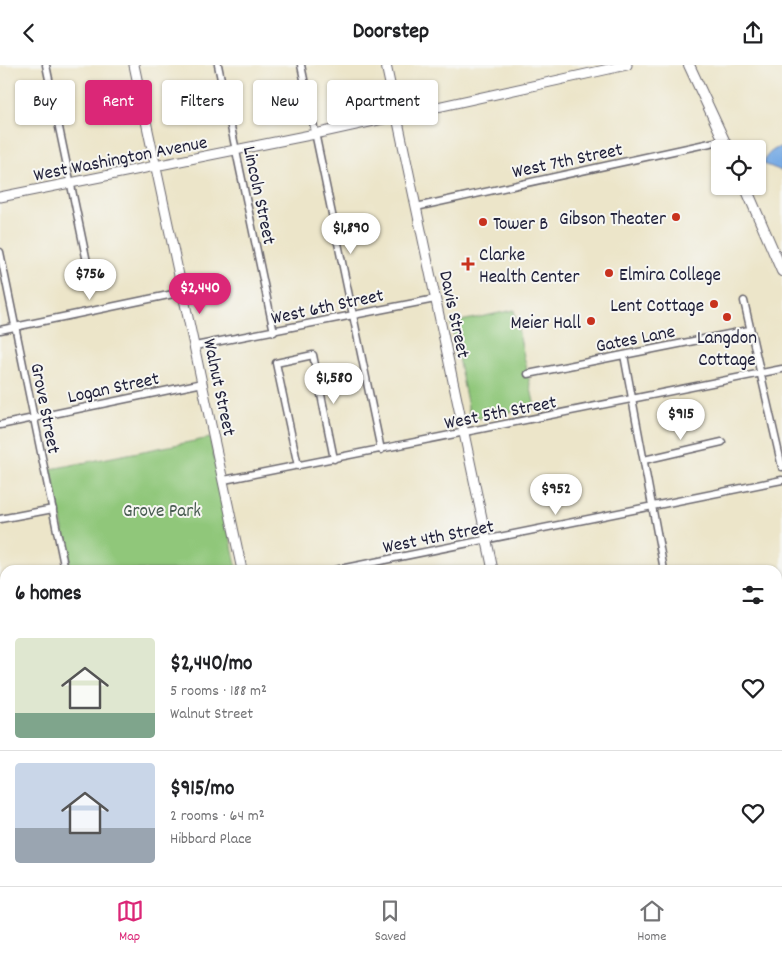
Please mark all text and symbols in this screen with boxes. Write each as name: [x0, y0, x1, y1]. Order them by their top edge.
text: Doorstep: [353, 17, 429, 48]
icon: back: [15, 19, 43, 47]
icon: share: [739, 19, 767, 47]
chip: Buy: [15, 80, 75, 125]
chip: Rent: [85, 80, 152, 125]
chip: Filters: [162, 80, 243, 125]
chip: New: [253, 80, 317, 125]
chip: Apartment: [327, 80, 438, 125]
street label: West Washington Avenue: [32, 130, 210, 191]
street label: West 7th Street: [510, 138, 625, 187]
map controls: [711, 140, 766, 195]
button: locate: [711, 140, 766, 195]
street label: Lincoln Street: [234, 144, 281, 247]
place label: Gibson Theater: [559, 207, 666, 234]
marker: Gibson Theater: [670, 211, 682, 223]
place label: Tower B: [493, 212, 548, 239]
pin: $1,890: [310, 213, 392, 255]
marker: Tower B: [477, 216, 489, 228]
text: $1,890: [332, 217, 370, 240]
place label: Clarke Health Center: [479, 243, 580, 292]
marker: Clarke Health Center: [461, 257, 475, 271]
pin: $756: [60, 259, 120, 301]
text: $756: [75, 263, 105, 286]
place label: Elmira College: [619, 263, 721, 290]
marker: Elmira College: [603, 267, 615, 279]
street label: Davis Street: [430, 269, 475, 361]
pin: $2,440: [159, 273, 241, 315]
text: $2,440: [180, 277, 220, 300]
street label: West 6th Street: [269, 283, 386, 333]
place label: Lent Cottage: [610, 294, 704, 321]
marker: Lent Cottage: [708, 298, 720, 310]
place label: Meier Hall: [511, 311, 581, 338]
marker: Langdon Cottage: [721, 311, 733, 323]
marker: Meier Hall: [585, 315, 597, 327]
street label: Gates Lane: [594, 320, 678, 361]
place label: Langdon Cottage: [697, 326, 757, 375]
street label: Walnut Street: [194, 337, 241, 439]
street label: Grove Street: [22, 361, 66, 456]
pin: $1,580: [293, 363, 375, 405]
street label: Logan Street: [66, 367, 162, 412]
text: $1,580: [315, 367, 353, 390]
street label: West 5th Street: [442, 390, 559, 439]
pin: $915: [651, 399, 711, 441]
text: $915: [668, 403, 694, 426]
pin: $952: [526, 473, 586, 516]
text: $952: [541, 478, 571, 501]
park label: Grove Park: [123, 499, 201, 526]
street label: West 4th Street: [381, 514, 497, 562]
text: 6 homes: [15, 580, 82, 610]
icon: filters: [739, 581, 767, 609]
text: $2,440/mo: [170, 650, 252, 680]
icon: home: [55, 658, 115, 718]
icon: heart: [739, 674, 767, 702]
text: 5 rooms · 188 m²: [170, 680, 267, 703]
text: Walnut Street: [170, 703, 253, 726]
text: $915/mo: [170, 775, 234, 805]
icon: home: [55, 783, 115, 843]
icon: heart: [739, 799, 767, 827]
text: 2 rooms · 64 m²: [170, 805, 265, 828]
text: Hibbard Place: [170, 828, 252, 851]
tab: Map: [116, 897, 144, 947]
tab: Saved: [375, 897, 406, 947]
tab: Home: [637, 897, 666, 947]

